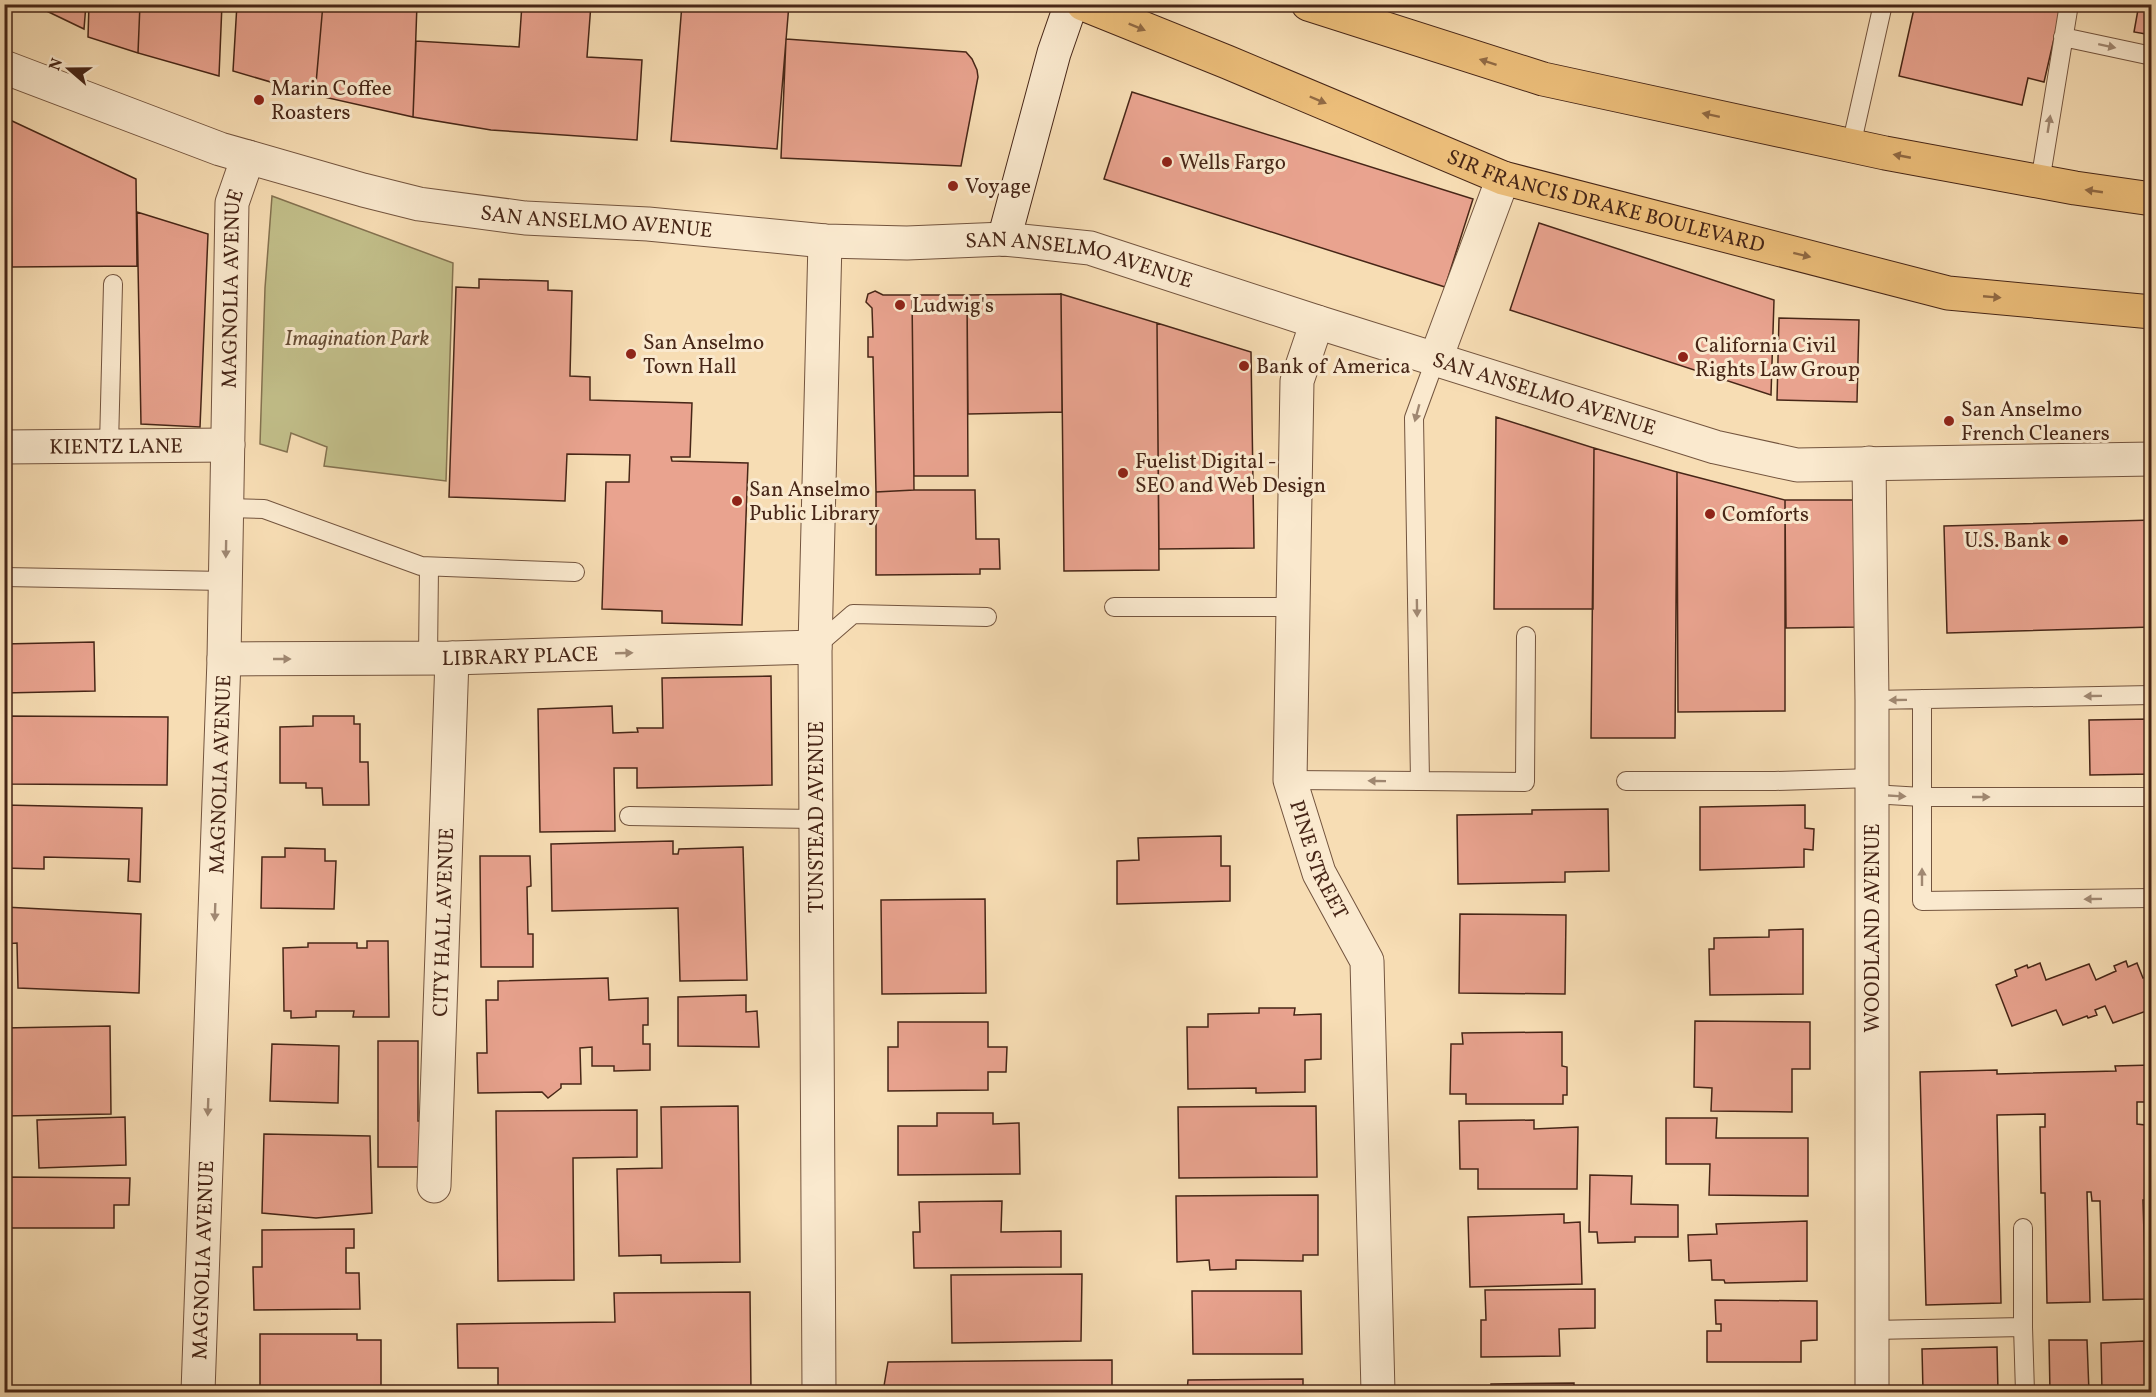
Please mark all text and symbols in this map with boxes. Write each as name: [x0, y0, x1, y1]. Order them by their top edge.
one-way arrow: [1129, 22, 1147, 32]
north arrow: [39, 39, 99, 99]
one-way arrow: [2098, 42, 2116, 52]
text: N: [44, 55, 69, 74]
one-way arrow: [1479, 56, 1497, 66]
place label: Marin Coffee Roasters: [271, 75, 392, 128]
marker: Marin Coffee Roasters: [252, 93, 266, 107]
one-way arrow: [1309, 96, 1327, 105]
one-way arrow: [1702, 110, 1720, 120]
one-way arrow: [2045, 114, 2054, 133]
street label: SIR FRANCIS DRAKE BOULEVARD: [1442, 143, 1768, 261]
place label: Wells Fargo: [1179, 149, 1286, 178]
one-way arrow: [1892, 151, 1911, 160]
marker: Wells Fargo: [1160, 155, 1174, 169]
place label: Voyage: [965, 173, 1031, 202]
marker: Voyage: [946, 179, 960, 193]
street label: MAGNOLIA AVENUE: [216, 185, 252, 389]
one-way arrow: [2084, 186, 2103, 195]
street label: SAN ANSELMO AVENUE: [478, 199, 714, 246]
street label: SAN ANSELMO AVENUE: [965, 226, 1196, 296]
one-way arrow: [1793, 251, 1811, 261]
place label: Ludwig's: [912, 292, 994, 321]
one-way arrow: [1983, 292, 2002, 302]
marker: Ludwig's: [893, 298, 907, 312]
park label: Imagination Park: [285, 325, 430, 354]
place label: San Anselmo Town Hall: [643, 329, 764, 382]
place label: California Civil Rights Law Group: [1695, 332, 1860, 385]
street label: SAN ANSELMO AVENUE: [1428, 346, 1659, 444]
marker: San Anselmo Town Hall: [624, 347, 638, 361]
marker: California Civil Rights Law Group: [1676, 350, 1690, 364]
place label: Bank of America: [1256, 353, 1411, 382]
marker: Bank of America: [1237, 359, 1251, 373]
place label: San Anselmo French Cleaners: [1961, 396, 2110, 449]
one-way arrow: [1412, 404, 1421, 422]
marker: San Anselmo French Cleaners: [1942, 414, 1956, 428]
street label: KIENTZ LANE: [49, 432, 183, 463]
place label: Fuelist Digital - SEO and Web Design: [1135, 448, 1326, 501]
marker: Fuelist Digital - SEO and Web Design: [1116, 466, 1130, 480]
place label: San Anselmo Public Library: [749, 476, 880, 529]
marker: San Anselmo Public Library: [730, 494, 744, 508]
place label: Comforts: [1722, 501, 1809, 530]
marker: Comforts: [1703, 507, 1717, 521]
place label: U.S. Bank: [1964, 527, 2052, 556]
marker: U.S. Bank: [2056, 533, 2070, 547]
one-way arrow: [221, 540, 231, 559]
one-way arrow: [1412, 598, 1422, 617]
street label: LIBRARY PLACE: [442, 641, 599, 674]
one-way arrow: [615, 648, 634, 657]
one-way arrow: [273, 654, 292, 664]
street label: MAGNOLIA AVENUE: [203, 674, 239, 875]
one-way arrow: [2084, 691, 2103, 701]
one-way arrow: [1889, 695, 1908, 704]
street label: TUNSTEAD AVENUE: [803, 721, 832, 913]
one-way arrow: [1368, 776, 1387, 786]
one-way arrow: [1888, 791, 1907, 800]
one-way arrow: [1971, 792, 1990, 802]
street label: PINE STREET: [1281, 797, 1354, 925]
street label: WOODLAND AVENUE: [1859, 823, 1888, 1033]
street label: CITY HALL AVENUE: [427, 827, 462, 1017]
one-way arrow: [1917, 868, 1927, 887]
one-way arrow: [2084, 894, 2103, 904]
one-way arrow: [210, 902, 219, 921]
one-way arrow: [203, 1097, 212, 1116]
street label: MAGNOLIA AVENUE: [186, 1160, 222, 1360]

